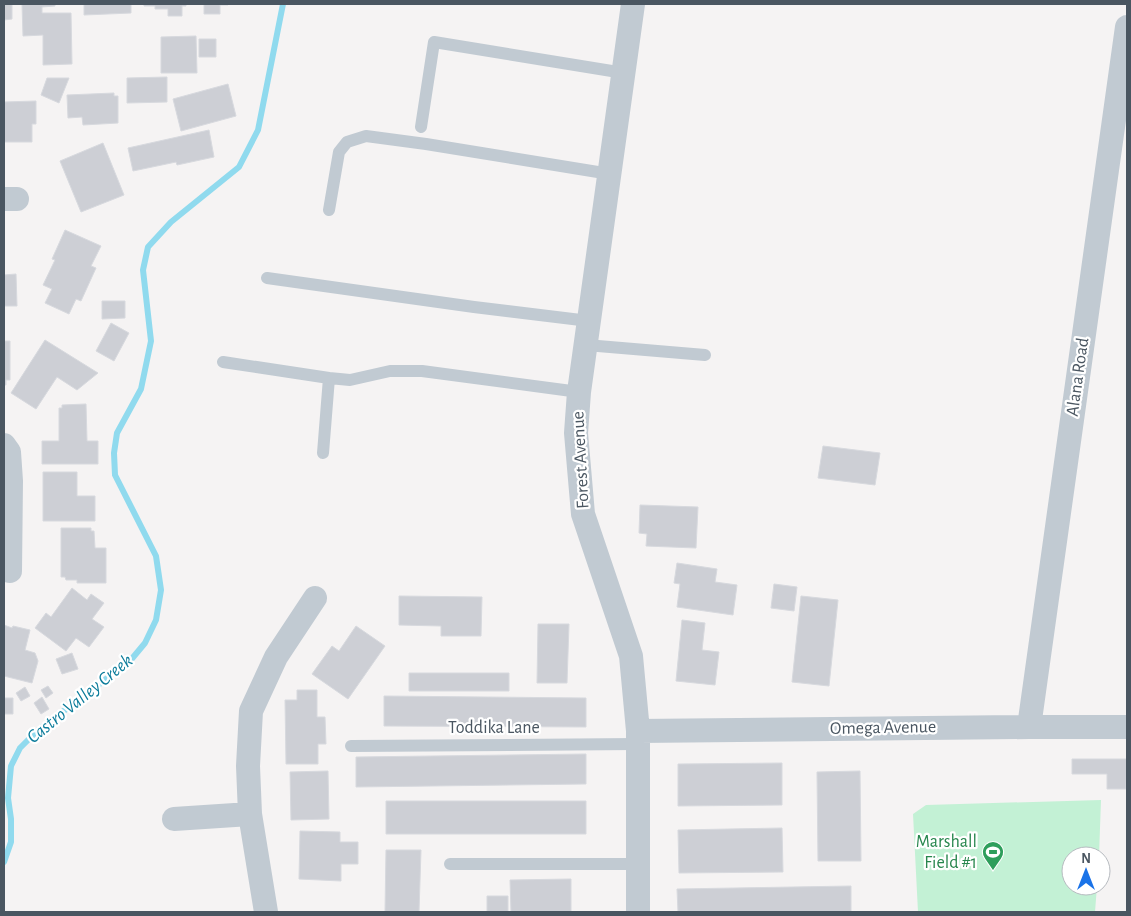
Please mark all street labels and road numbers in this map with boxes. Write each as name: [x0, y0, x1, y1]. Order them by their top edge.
street label: Alana Road: [1064, 336, 1092, 418]
street label: Forest Avenue: [569, 411, 593, 509]
street label: Omega Avenue: [830, 718, 936, 738]
street label: Toddika Lane: [448, 719, 540, 737]

